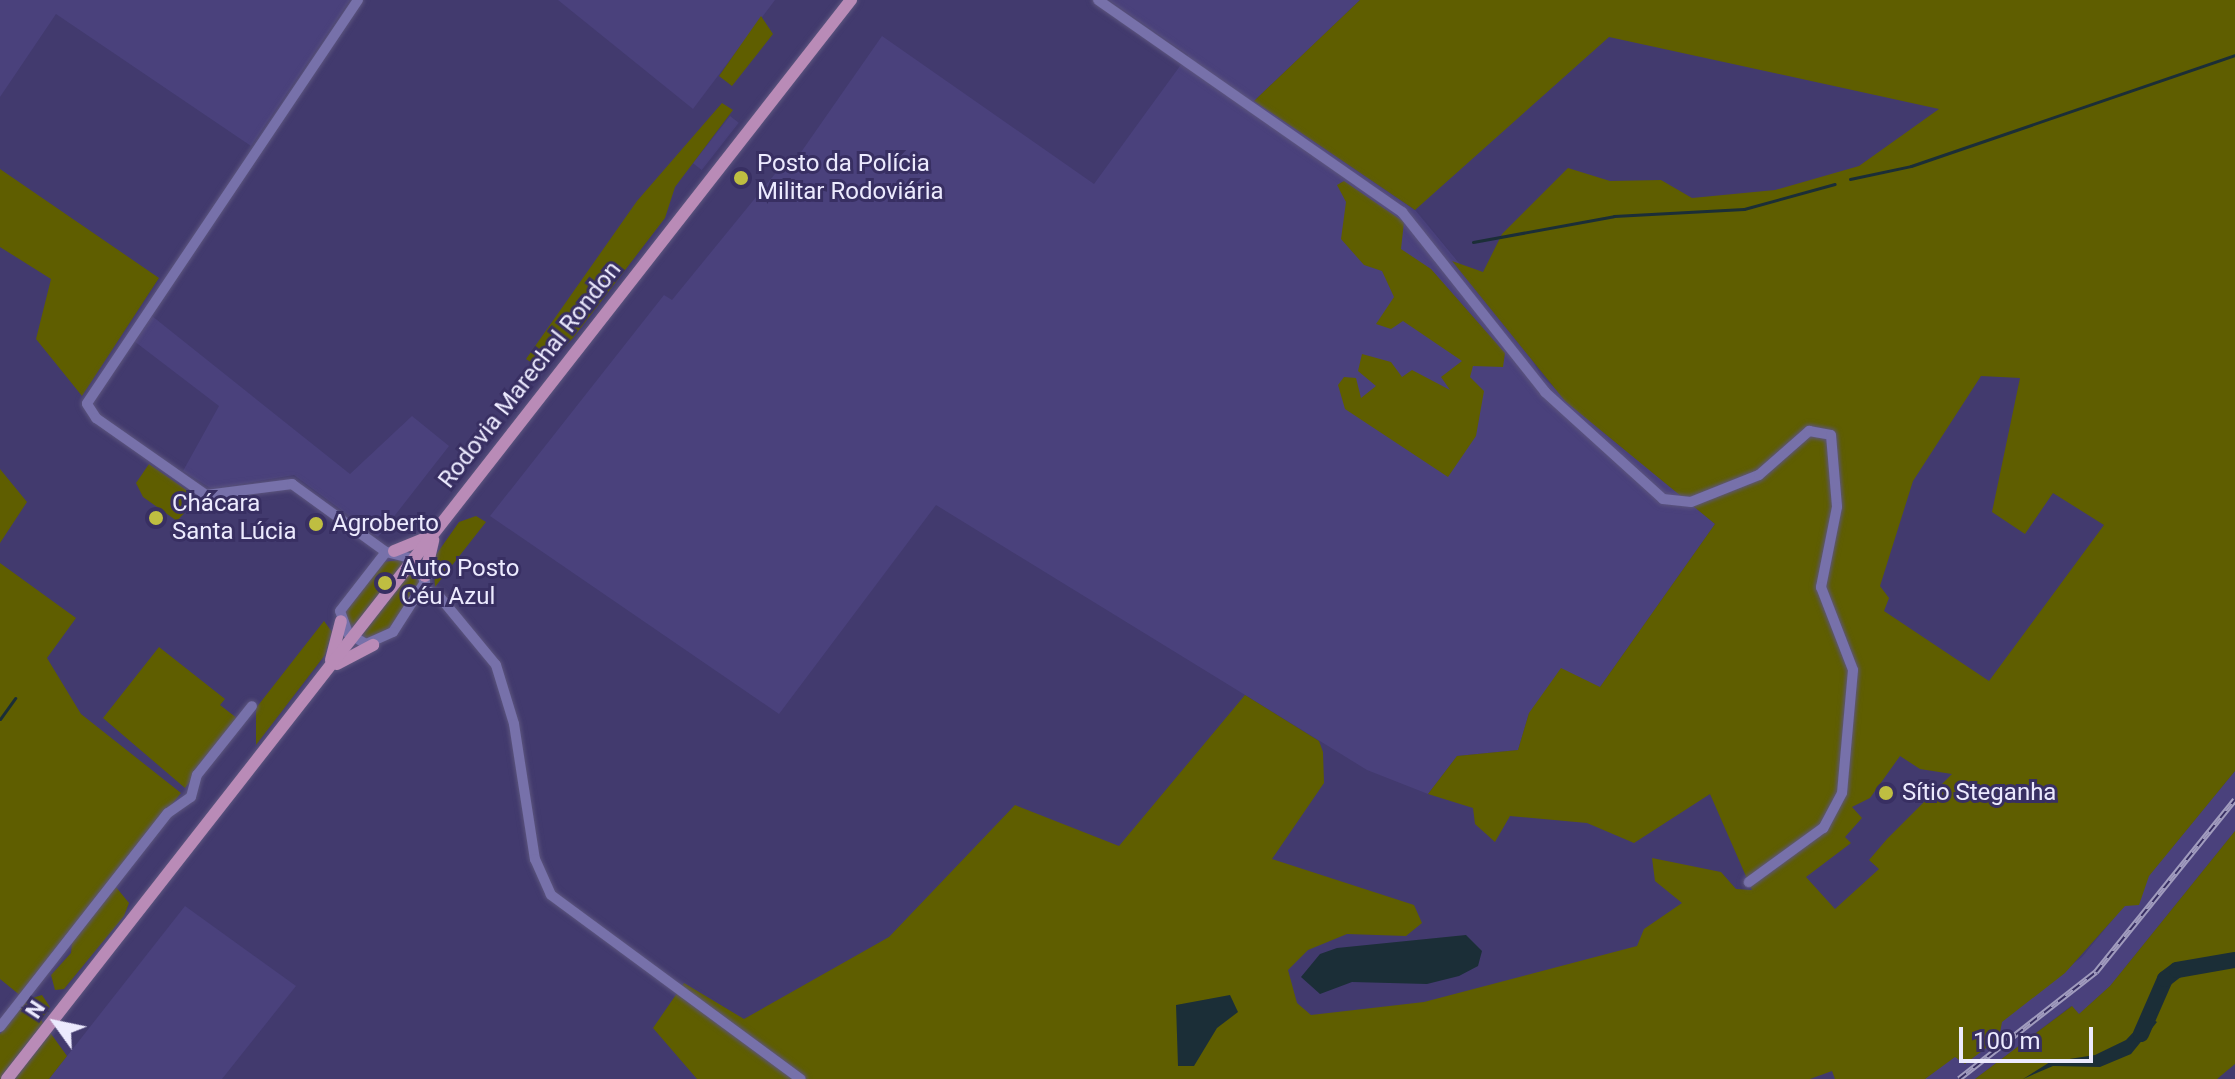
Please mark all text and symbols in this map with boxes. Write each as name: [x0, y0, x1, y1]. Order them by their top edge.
place label: Posto da Polícia Militar Rodoviária: [757, 150, 944, 206]
marker: Posto da Polícia Militar Rodoviária: [732, 169, 750, 187]
street label: Rodovia Marechal Rondon: [433, 256, 627, 494]
place label: Chácara Santa Lúcia: [172, 490, 297, 546]
marker: Chácara Santa Lúcia: [147, 509, 165, 527]
place label: Agroberto: [332, 510, 439, 538]
marker: Agroberto: [307, 515, 325, 533]
place label: Auto Posto Céu Azul: [401, 555, 519, 611]
marker: Auto Posto Céu Azul: [376, 574, 394, 592]
place label: Sítio Steganha: [1902, 779, 2056, 807]
marker: Sítio Steganha: [1877, 784, 1895, 802]
north arrow: [16, 983, 96, 1063]
text: N: [21, 996, 50, 1023]
scale bar: [1963, 1011, 2097, 1061]
text: 100 m: [1973, 1027, 2040, 1055]

